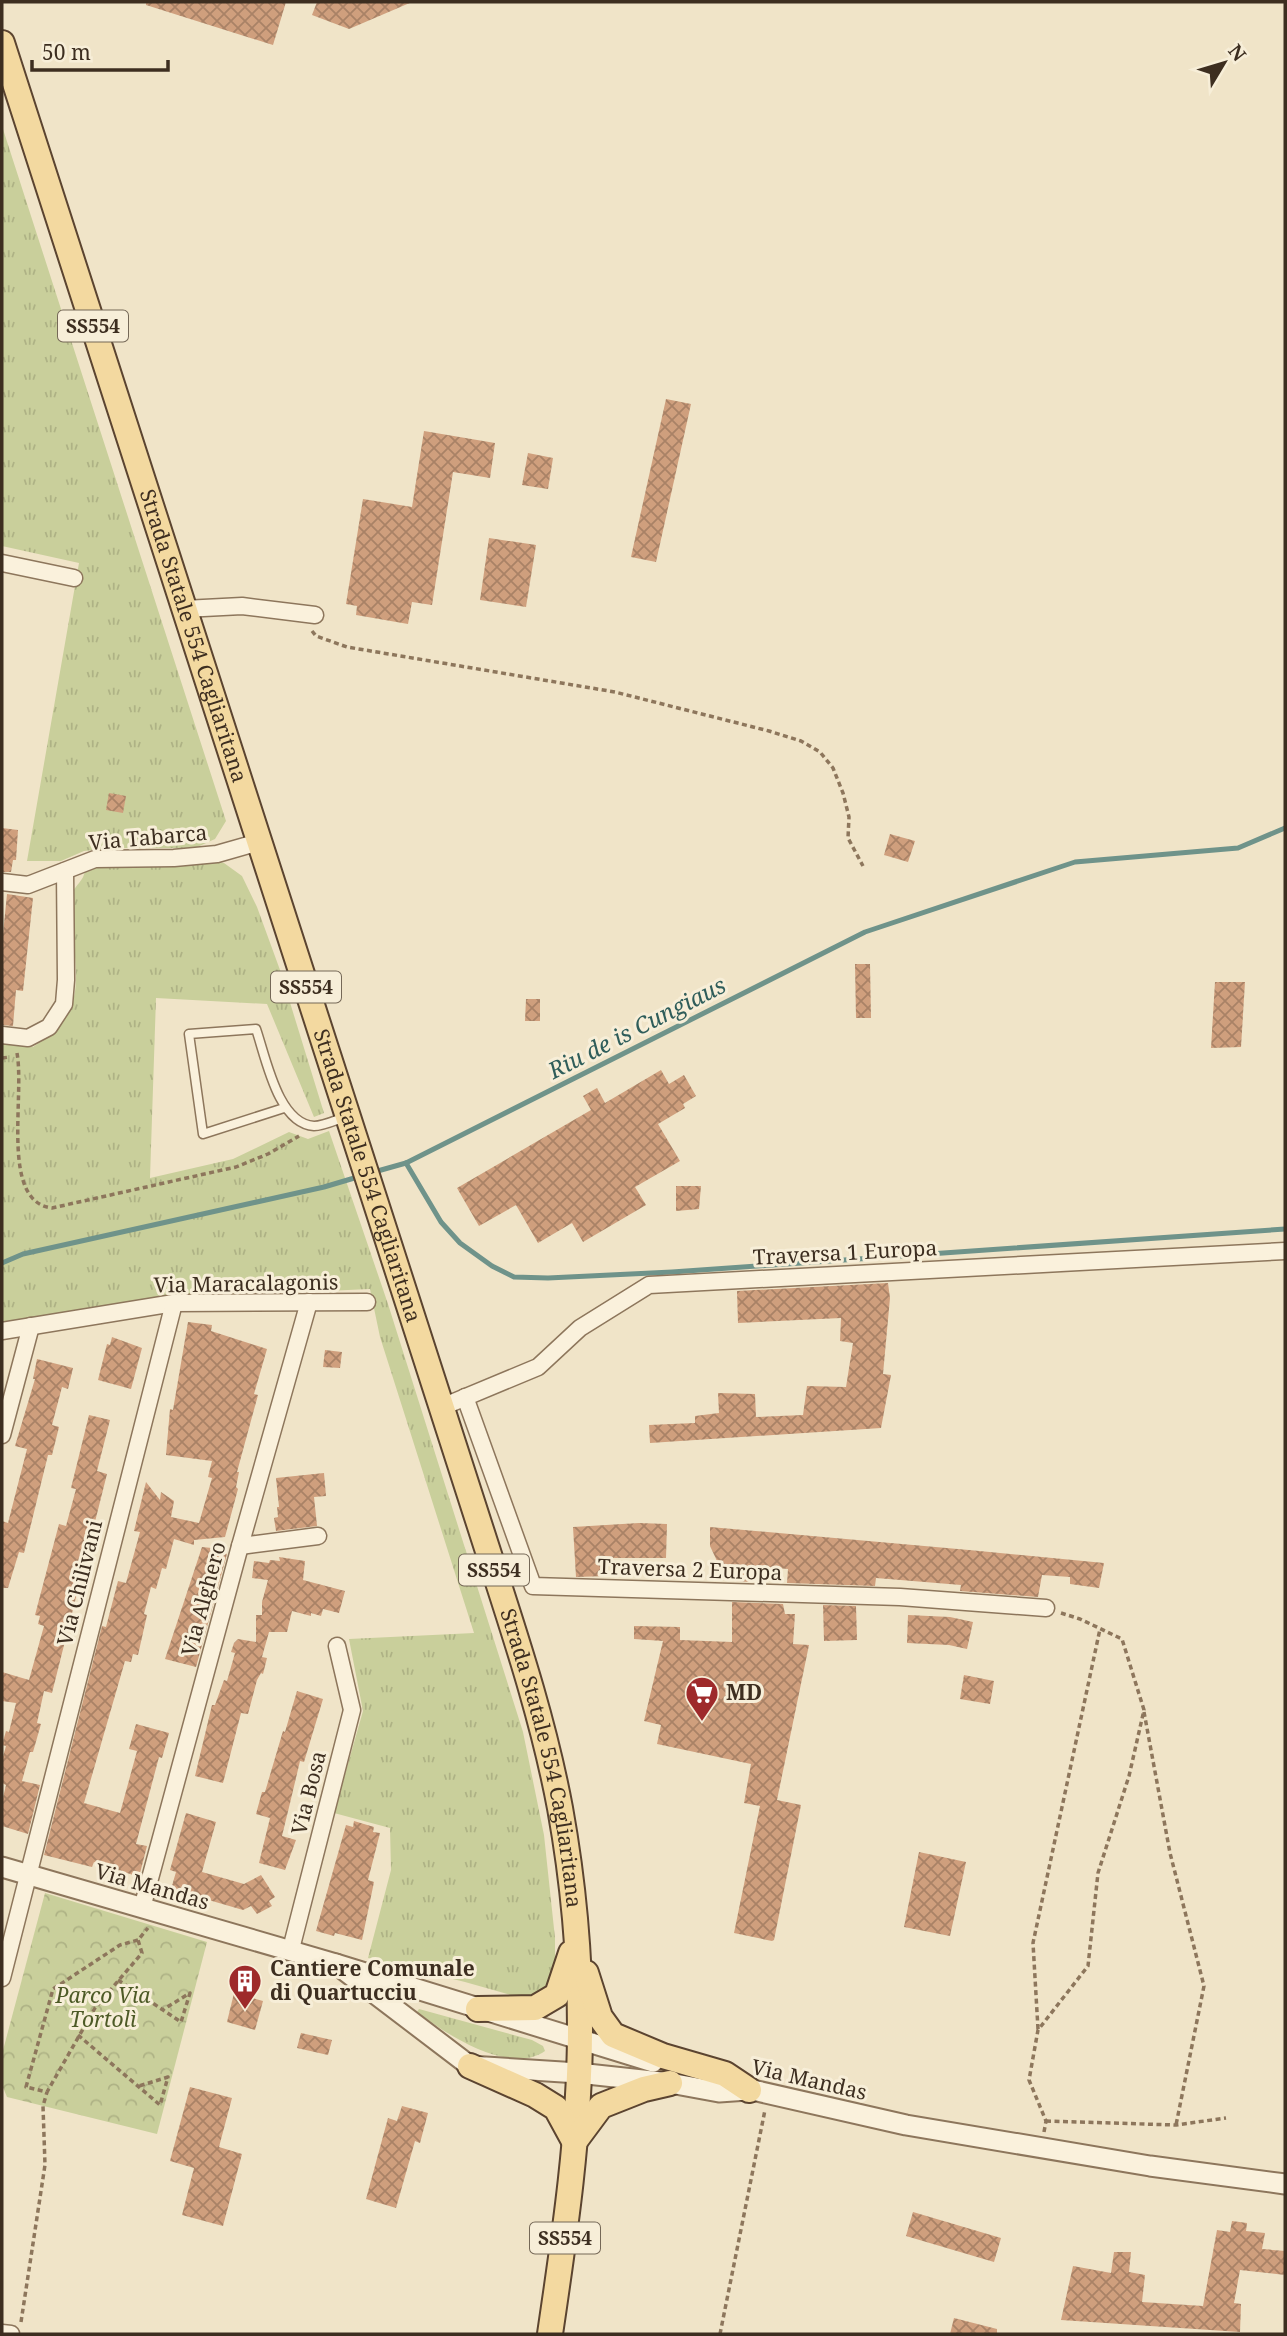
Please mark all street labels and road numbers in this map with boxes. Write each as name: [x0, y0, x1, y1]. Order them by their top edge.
road number: SS554: [58, 310, 128, 342]
street label: Strada Statale 554 Cagliaritana: [134, 485, 254, 786]
street label: Via Tabarca: [87, 818, 208, 856]
road number: SS554: [271, 972, 341, 1002]
street label: Strada Statale 554 Cagliaritana: [308, 1025, 428, 1326]
street label: Traversa 1 Europa: [752, 1233, 938, 1271]
street label: Via Maracalagonis: [153, 1267, 339, 1299]
street label: Via Chilivani: [50, 1517, 108, 1649]
street label: Via Alghero: [174, 1538, 232, 1659]
street label: Traversa 2 Europa: [597, 1552, 783, 1586]
road number: SS554: [459, 1554, 529, 1586]
street label: Strada Statale 554 Cagliaritana: [494, 1605, 589, 1909]
street label: Via Bosa: [284, 1748, 332, 1838]
street label: Via Mandas: [92, 1856, 213, 1916]
street label: Via Mandas: [749, 2052, 870, 2106]
road number: SS554: [530, 2222, 600, 2254]

